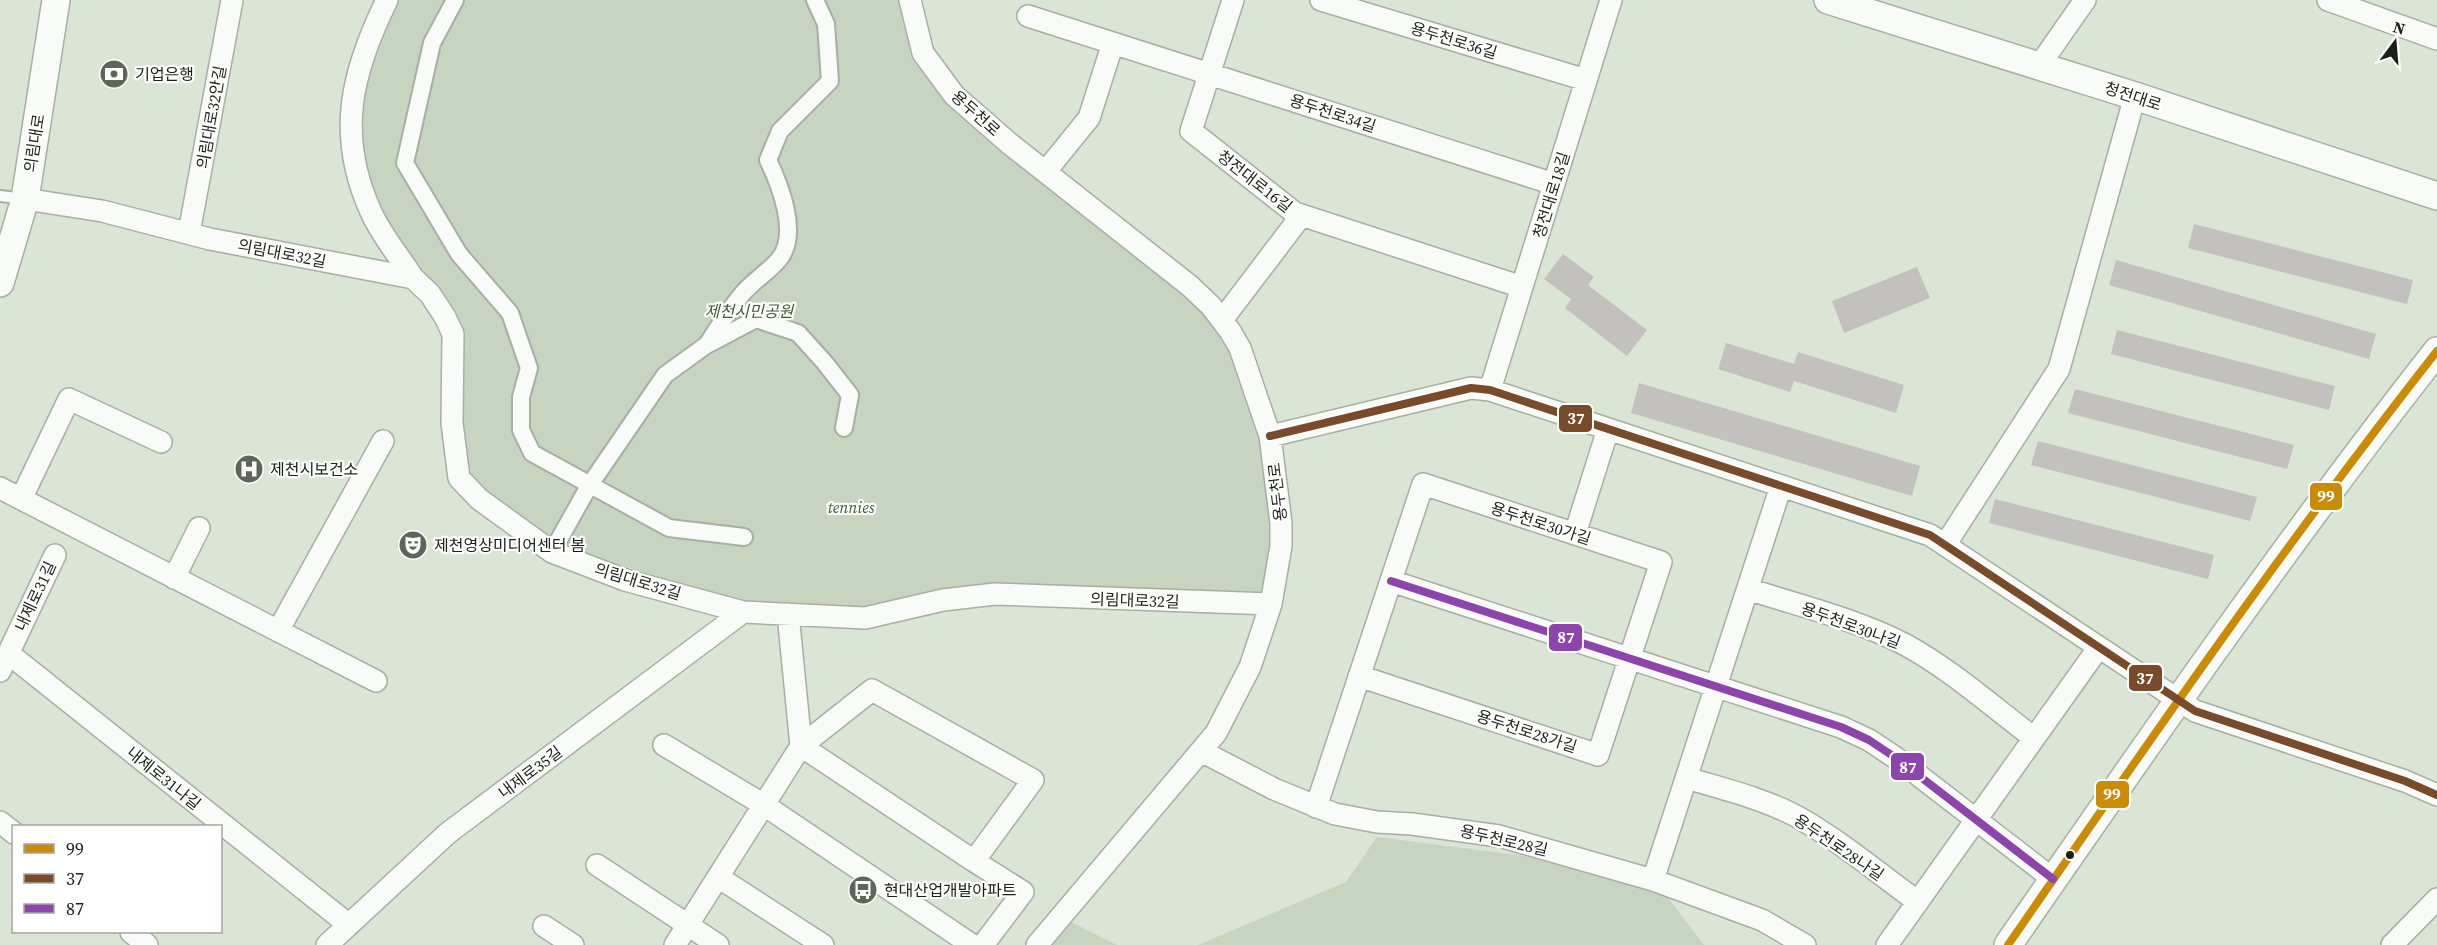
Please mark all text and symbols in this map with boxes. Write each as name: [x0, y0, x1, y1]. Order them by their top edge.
north arrow: [2365, 12, 2425, 72]
text: N: [2391, 15, 2408, 40]
street label: 용두천로36길: [1408, 16, 1500, 64]
bank icon: 기업은행: [98, 58, 130, 90]
place label: 기업은행: [135, 63, 194, 85]
street label: 의림대로32안길: [191, 64, 231, 170]
street label: 청전대로: [2102, 76, 2165, 116]
street label: 용두천로: [947, 85, 1005, 141]
street label: 용두천로34길: [1287, 89, 1379, 137]
street label: 의림대로: [19, 112, 50, 174]
street label: 청전대로16길: [1213, 145, 1297, 217]
street label: 청전대로18길: [1527, 149, 1575, 241]
street label: 의림대로32길: [236, 234, 328, 272]
park label: 제천시민공원: [705, 300, 794, 322]
line badge: 37: [1558, 404, 1593, 433]
text: 37: [1567, 407, 1585, 429]
hospital icon: 제천시보건소: [233, 453, 265, 485]
place label: 제천시보건소: [270, 458, 358, 480]
street label: 용두천로: [1262, 461, 1292, 523]
line badge: 99: [2309, 482, 2343, 511]
text: 99: [2317, 485, 2335, 507]
park label: tennies: [828, 496, 875, 518]
street label: 용두천로30가길: [1488, 496, 1594, 550]
theatre icon: 제천영상미디어센터 봄: [397, 529, 429, 561]
place label: 제천영상미디어센터 봄: [434, 534, 585, 556]
street label: 내제로31길: [9, 557, 61, 635]
street label: 의림대로32길: [592, 557, 684, 605]
street label: 의림대로32길: [1090, 587, 1180, 613]
street label: 용두천로30나길: [1798, 597, 1904, 653]
line badge: 87: [1548, 623, 1583, 652]
text: 87: [1557, 626, 1575, 648]
line badge: 37: [2128, 664, 2163, 692]
text: 37: [2136, 667, 2154, 689]
street label: 용두천로28가길: [1474, 704, 1580, 758]
street label: 내제로31나길: [122, 741, 206, 815]
street label: 내제로35길: [493, 741, 567, 803]
line badge: 87: [1890, 752, 1925, 781]
text: 87: [1899, 756, 1917, 778]
line badge: 99: [2095, 780, 2130, 809]
text: 99: [2103, 783, 2121, 805]
street label: 용두천로28나길: [1790, 809, 1888, 885]
street label: 용두천로28길: [1458, 819, 1550, 861]
legend: [12, 825, 222, 933]
text: 99: [66, 836, 84, 861]
unlabelled marker: [2064, 849, 2076, 861]
text: 37: [66, 866, 84, 891]
bus stop icon: 현대산업개발아파트: [847, 874, 879, 906]
place label: 현대산업개발아파트: [884, 879, 1016, 901]
text: 87: [66, 896, 84, 921]

